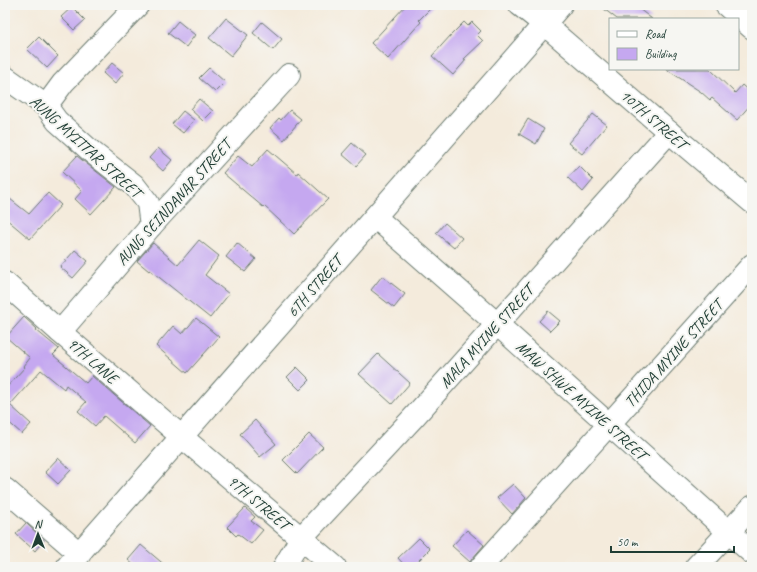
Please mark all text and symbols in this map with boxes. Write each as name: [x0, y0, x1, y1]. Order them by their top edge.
legend: [609, 18, 739, 70]
text: Road: [645, 26, 667, 42]
text: Building: [645, 46, 677, 62]
street label: 10TH STREET: [616, 85, 694, 157]
street label: AUNG MYITTAR STREET: [25, 91, 148, 205]
street label: AUNG SEINDANAR STREET: [112, 133, 238, 270]
street label: 6TH STREET: [283, 248, 350, 321]
street label: MALA MYINE STREET: [435, 278, 541, 392]
street label: THIDA MYINE STREET: [620, 293, 730, 412]
street label: 9TH LANE: [63, 333, 123, 390]
street label: MAW SHWE MYINE STREET: [512, 337, 654, 468]
street label: 9TH STREET: [223, 471, 297, 537]
north arrow: [18, 514, 58, 554]
text: N: [34, 517, 44, 531]
scale bar: [611, 528, 734, 554]
text: 50 m: [617, 534, 639, 550]

